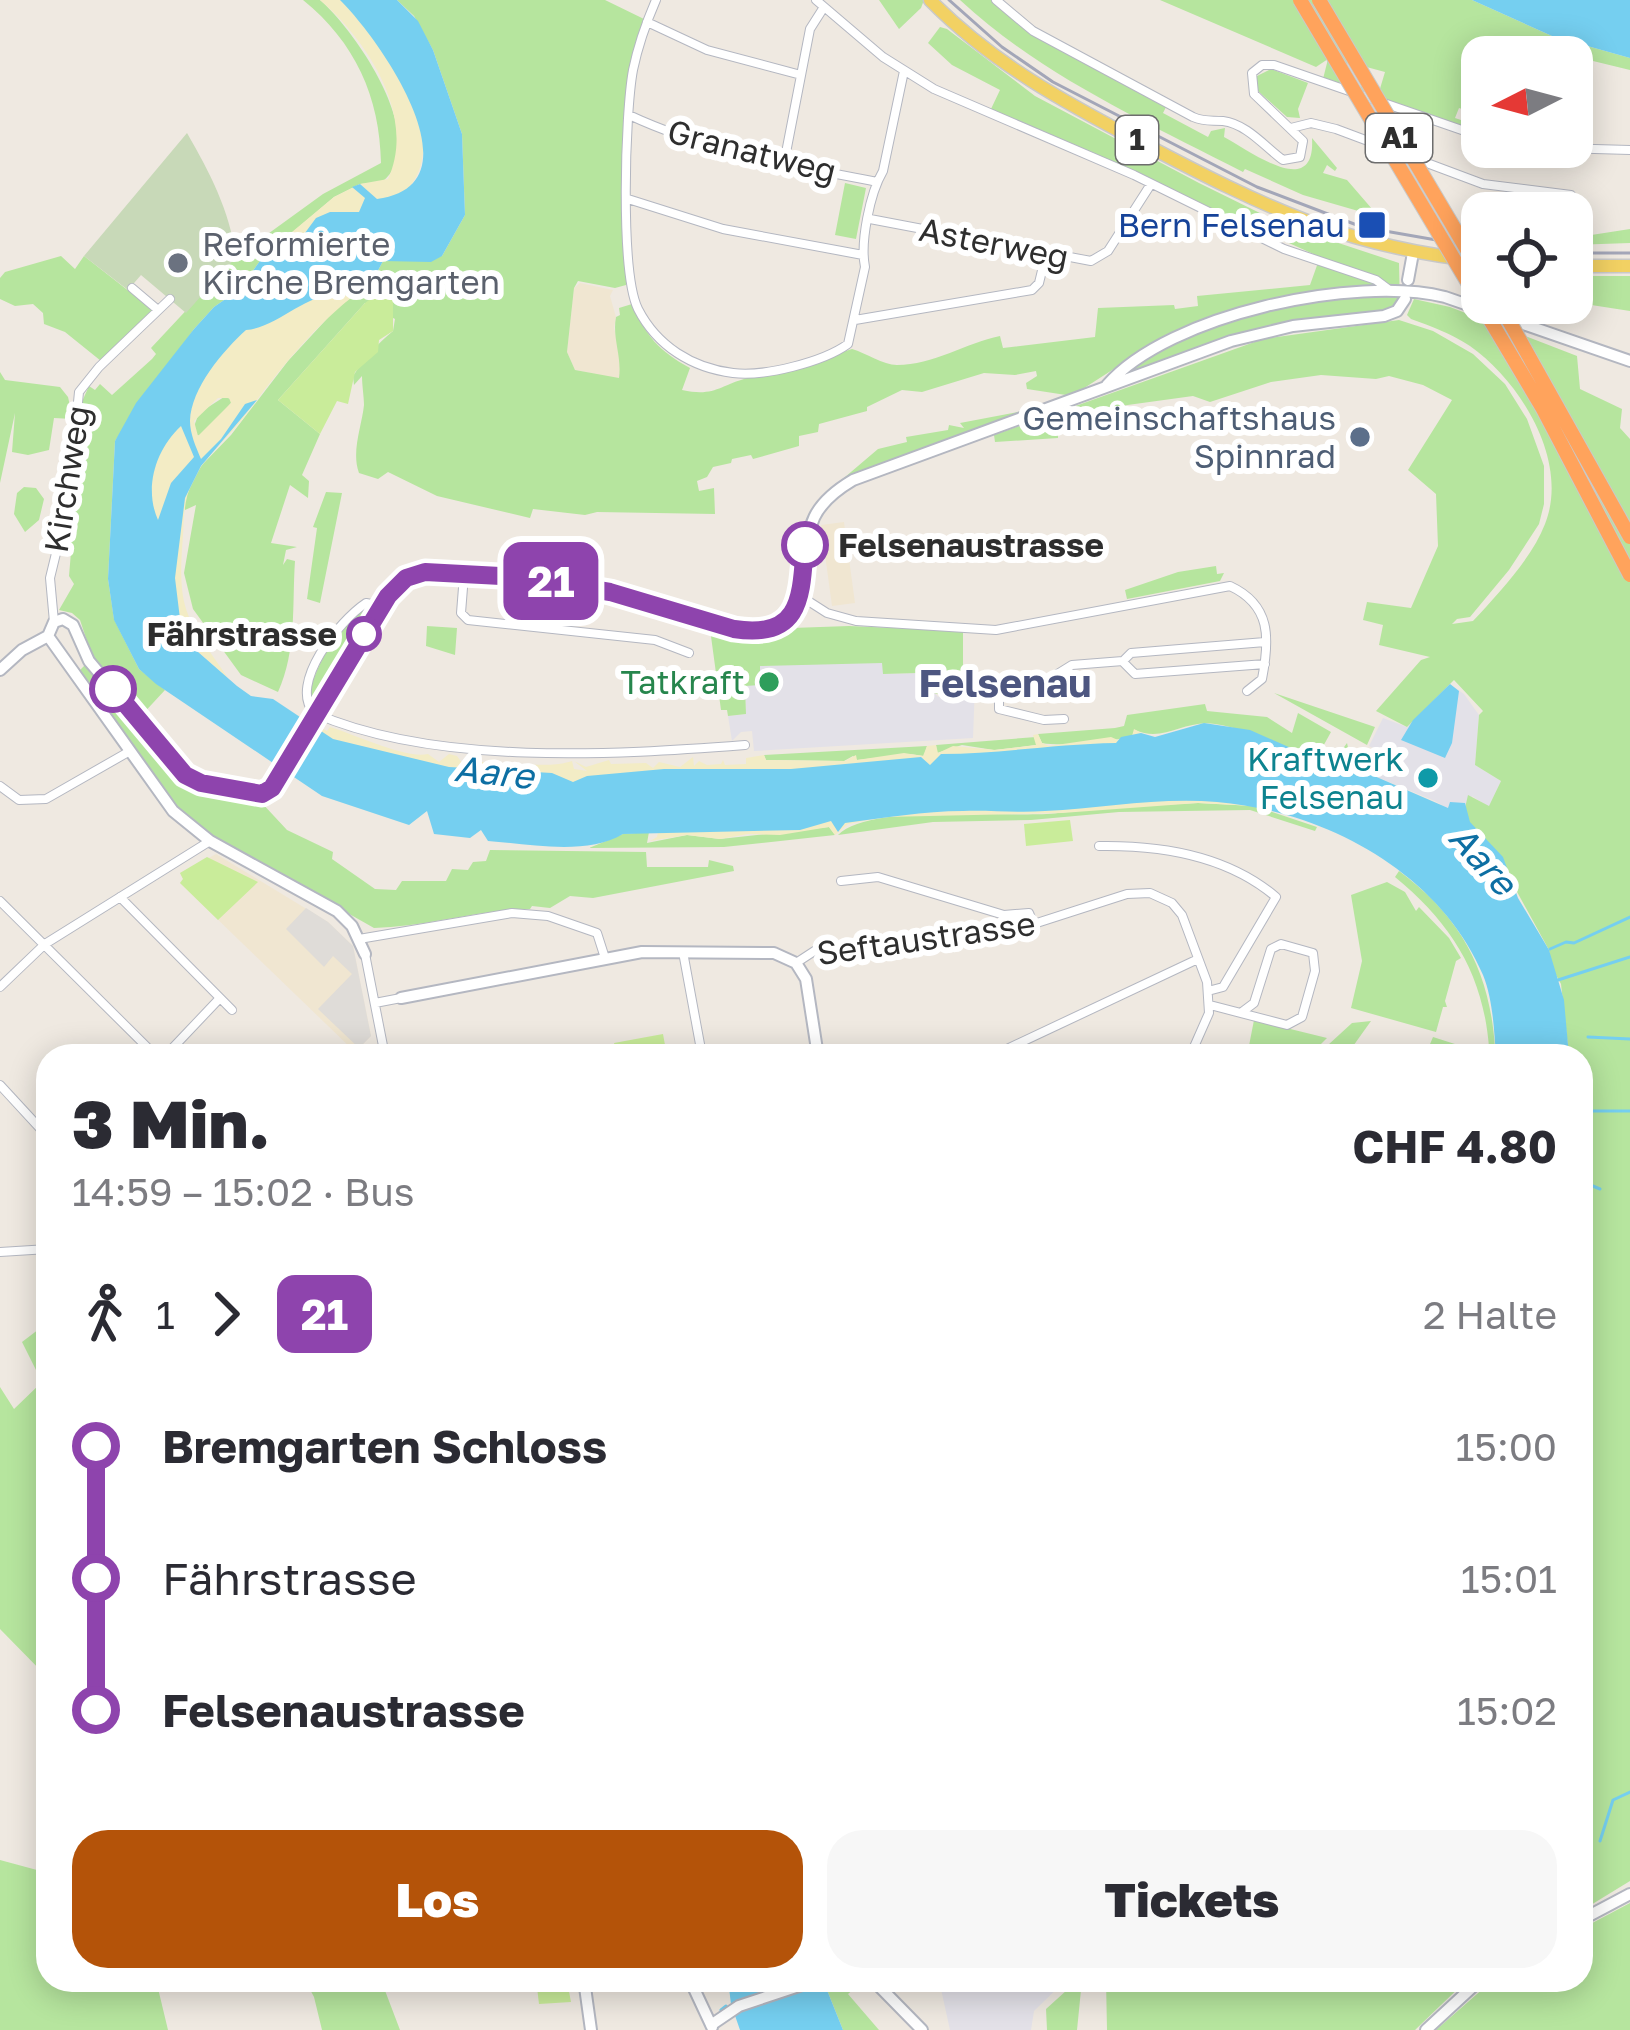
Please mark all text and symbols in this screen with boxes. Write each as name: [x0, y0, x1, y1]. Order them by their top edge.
north arrow: [1461, 36, 1593, 168]
map controls: [1461, 36, 1593, 324]
street label: Granatweg: [664, 111, 840, 190]
road number: A1: [1366, 114, 1432, 162]
road number: 1: [1116, 116, 1158, 164]
button: locate: [1461, 192, 1593, 324]
place label: Bern Felsenau: [1118, 205, 1345, 244]
street label: Asterweg: [916, 209, 1072, 276]
marker: Bern Felsenau: [1356, 209, 1388, 241]
place label: Reformierte Kirche Bremgarten: [202, 224, 500, 301]
marker: Reformierte Kirche Bremgarten: [165, 250, 191, 276]
place label: Gemeinschaftshaus Spinnrad: [1022, 398, 1336, 475]
street label: Kirchweg: [36, 403, 97, 555]
marker: Gemeinschaftshaus Spinnrad: [1347, 424, 1373, 450]
marker: Felsenaustrasse: [783, 523, 827, 567]
place label: Felsenaustrasse: [838, 525, 1104, 564]
line badge: 21: [497, 542, 605, 620]
text: 21: [527, 556, 575, 606]
place label: Fährstrasse: [147, 614, 337, 653]
marker: Fährstrasse: [348, 618, 380, 650]
district label: Felsenau: [918, 659, 1092, 706]
place label: Tatkraft: [621, 662, 745, 701]
unlabelled marker: [91, 667, 135, 711]
marker: Tatkraft: [756, 669, 782, 695]
place label: Kraftwerk Felsenau: [1247, 739, 1404, 816]
water label: Aare: [453, 746, 538, 797]
marker: Kraftwerk Felsenau: [1415, 765, 1441, 791]
water label: Aare: [1441, 816, 1527, 905]
street label: Seftaustrasse: [814, 903, 1038, 972]
text: 3 Min.: [72, 1083, 270, 1163]
text: CHF 4.80: [1352, 1119, 1557, 1173]
text: 14:59 – 15:02 · Bus: [72, 1168, 414, 1215]
icon: walk: [72, 1281, 138, 1347]
icon: forward: [193, 1281, 259, 1347]
text: 21: [301, 1289, 348, 1339]
text: 1: [156, 1291, 175, 1338]
text: 2 Halte: [1423, 1291, 1557, 1338]
text: Bremgarten Schloss: [162, 1419, 607, 1473]
text: 15:00: [1455, 1423, 1557, 1470]
text: Fährstrasse: [162, 1551, 417, 1605]
text: 15:01: [1461, 1555, 1557, 1602]
text: Felsenaustrasse: [162, 1683, 525, 1737]
text: 15:02: [1457, 1687, 1557, 1734]
button: Los: [72, 1830, 803, 1968]
button: Tickets: [827, 1830, 1557, 1968]

